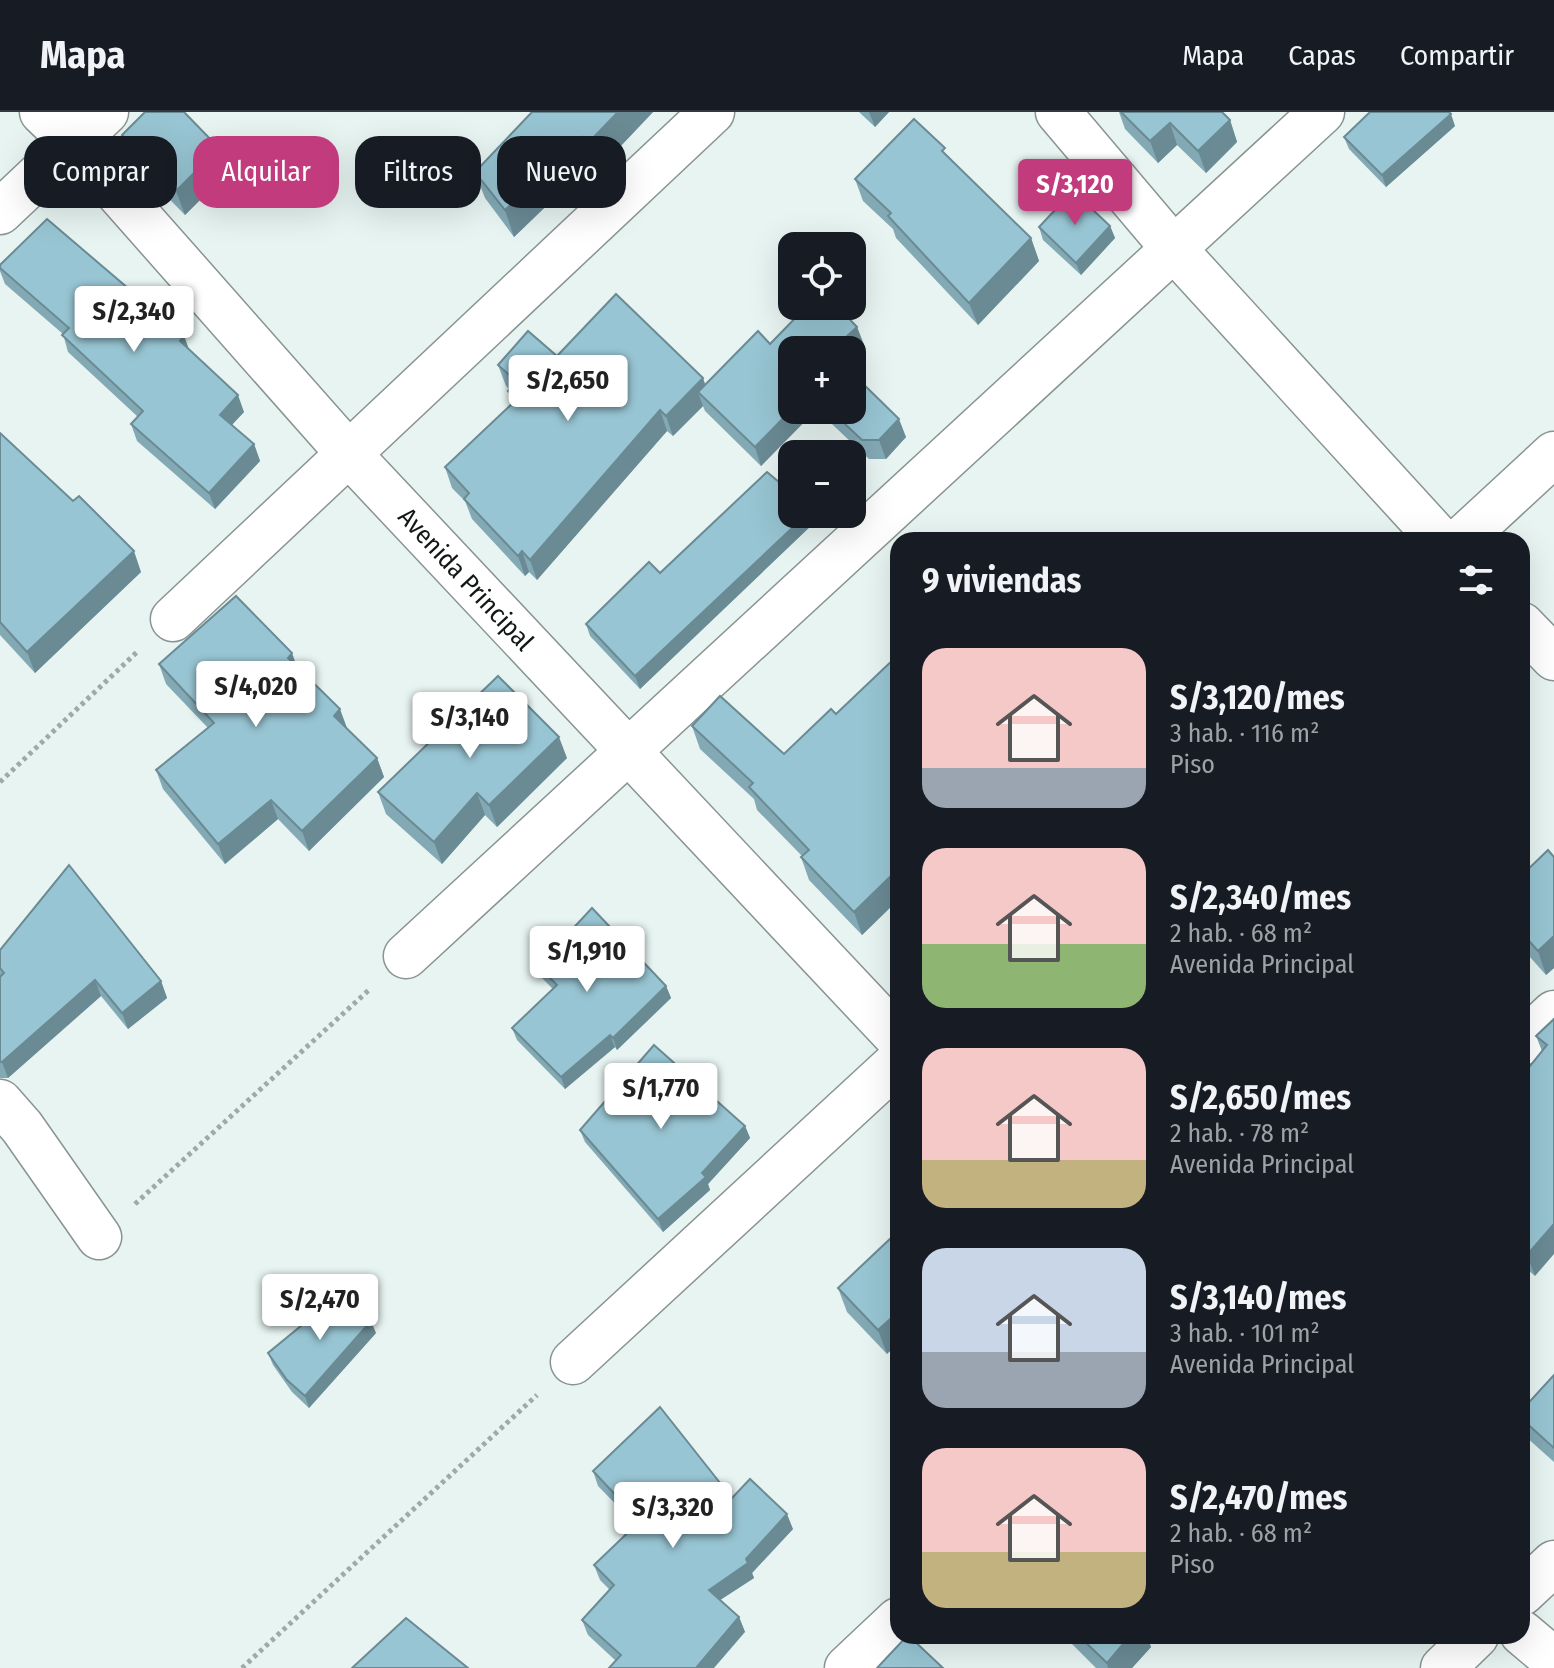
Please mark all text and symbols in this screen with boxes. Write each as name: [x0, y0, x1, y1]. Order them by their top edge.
text: Mapa: [40, 32, 125, 78]
text: Mapa: [1182, 39, 1244, 72]
text: Capas: [1288, 39, 1356, 72]
text: Compartir: [1400, 39, 1514, 72]
chip: Comprar: [24, 136, 177, 208]
chip: Alquilar: [193, 136, 339, 208]
chip: Filtros: [355, 136, 481, 208]
chip: Nuevo: [497, 136, 626, 208]
pin: S/3,120: [1001, 159, 1149, 227]
text: S/3,120: [1036, 169, 1114, 200]
map controls: [778, 232, 866, 528]
button: locate: [778, 232, 866, 320]
pin: S/2,340: [60, 286, 208, 354]
text: S/2,340: [93, 296, 175, 327]
button: +: [778, 336, 866, 424]
pin: S/2,650: [494, 355, 642, 423]
text: S/2,650: [527, 365, 609, 396]
button: −: [778, 440, 866, 528]
street label: Avenida Principal: [392, 501, 540, 657]
icon: filters: [1454, 558, 1498, 602]
text: 9 viviendas: [922, 560, 1081, 601]
pin: S/4,020: [182, 661, 330, 729]
text: S/4,020: [214, 671, 298, 702]
text: S/3,120/mes: [1170, 677, 1345, 718]
icon: home: [986, 680, 1082, 776]
pin: S/3,140: [396, 692, 544, 760]
text: S/3,140: [430, 702, 510, 733]
text: 3 hab. · 116 m²: [1170, 718, 1319, 749]
text: Piso: [1170, 749, 1215, 780]
text: S/2,340/mes: [1170, 877, 1351, 918]
icon: home: [986, 880, 1082, 976]
text: 2 hab. · 68 m²: [1170, 918, 1312, 949]
pin: S/1,910: [513, 926, 661, 994]
text: S/1,910: [548, 936, 626, 967]
text: Avenida Principal: [1170, 949, 1354, 980]
pin: S/1,770: [587, 1063, 735, 1131]
text: S/1,770: [622, 1073, 700, 1104]
text: S/2,650/mes: [1170, 1077, 1351, 1118]
icon: home: [986, 1080, 1082, 1176]
text: 2 hab. · 78 m²: [1170, 1118, 1309, 1149]
text: Avenida Principal: [1170, 1149, 1354, 1180]
pin: S/2,470: [246, 1274, 394, 1342]
text: S/3,140/mes: [1170, 1277, 1346, 1318]
icon: home: [986, 1280, 1082, 1376]
text: S/2,470: [280, 1284, 360, 1315]
text: 3 hab. · 101 m²: [1170, 1318, 1320, 1349]
text: Avenida Principal: [1170, 1349, 1354, 1380]
text: S/2,470/mes: [1170, 1477, 1347, 1518]
icon: home: [986, 1480, 1082, 1576]
pin: S/3,320: [599, 1482, 747, 1550]
text: S/3,320: [632, 1492, 714, 1523]
text: 2 hab. · 68 m²: [1170, 1518, 1312, 1549]
text: Piso: [1170, 1549, 1215, 1580]

